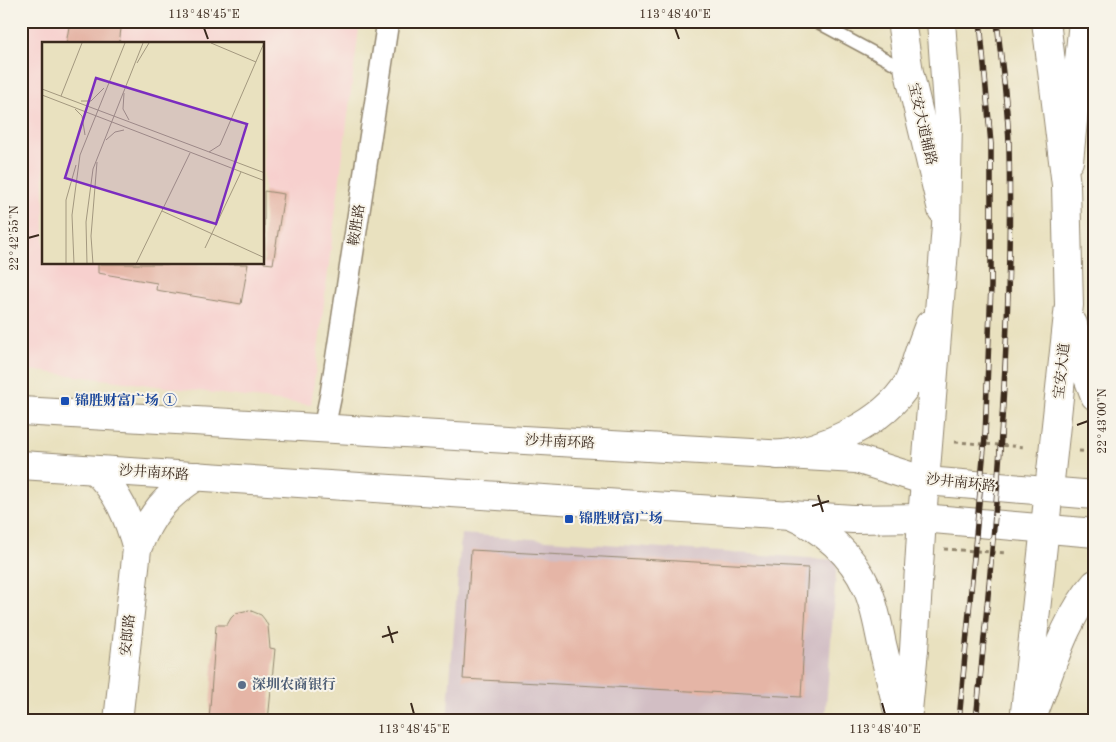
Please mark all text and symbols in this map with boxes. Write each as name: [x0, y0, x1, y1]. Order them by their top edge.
text: 113°48'45"E: [168, 8, 240, 21]
text: 113°48'40"E: [639, 9, 711, 21]
inset map: [42, 42, 265, 265]
street label: 宝安大道辅路: [906, 81, 939, 166]
street label: 鞍胜路: [346, 203, 367, 247]
text: 22°42'55"N: [8, 205, 21, 271]
street label: 宝安大道: [1051, 342, 1072, 400]
text: 22°43'00"N: [1097, 388, 1109, 454]
place label: 锦胜财富广场 ①: [75, 392, 177, 408]
marker: 锦胜财富广场 ①: [59, 395, 71, 407]
street label: 沙井南环路: [525, 432, 595, 451]
street label: 沙井南环路: [119, 463, 189, 482]
street label: 沙井南环路: [925, 471, 997, 494]
place label: 锦胜财富广场: [579, 510, 663, 526]
marker: 锦胜财富广场: [563, 513, 575, 525]
street label: 安郎路: [118, 613, 137, 657]
place label: 深圳农商银行: [252, 676, 336, 692]
marker: 深圳农商银行: [236, 679, 248, 691]
text: 113°48'45"E: [378, 723, 450, 736]
text: 113°48'40"E: [849, 724, 921, 736]

